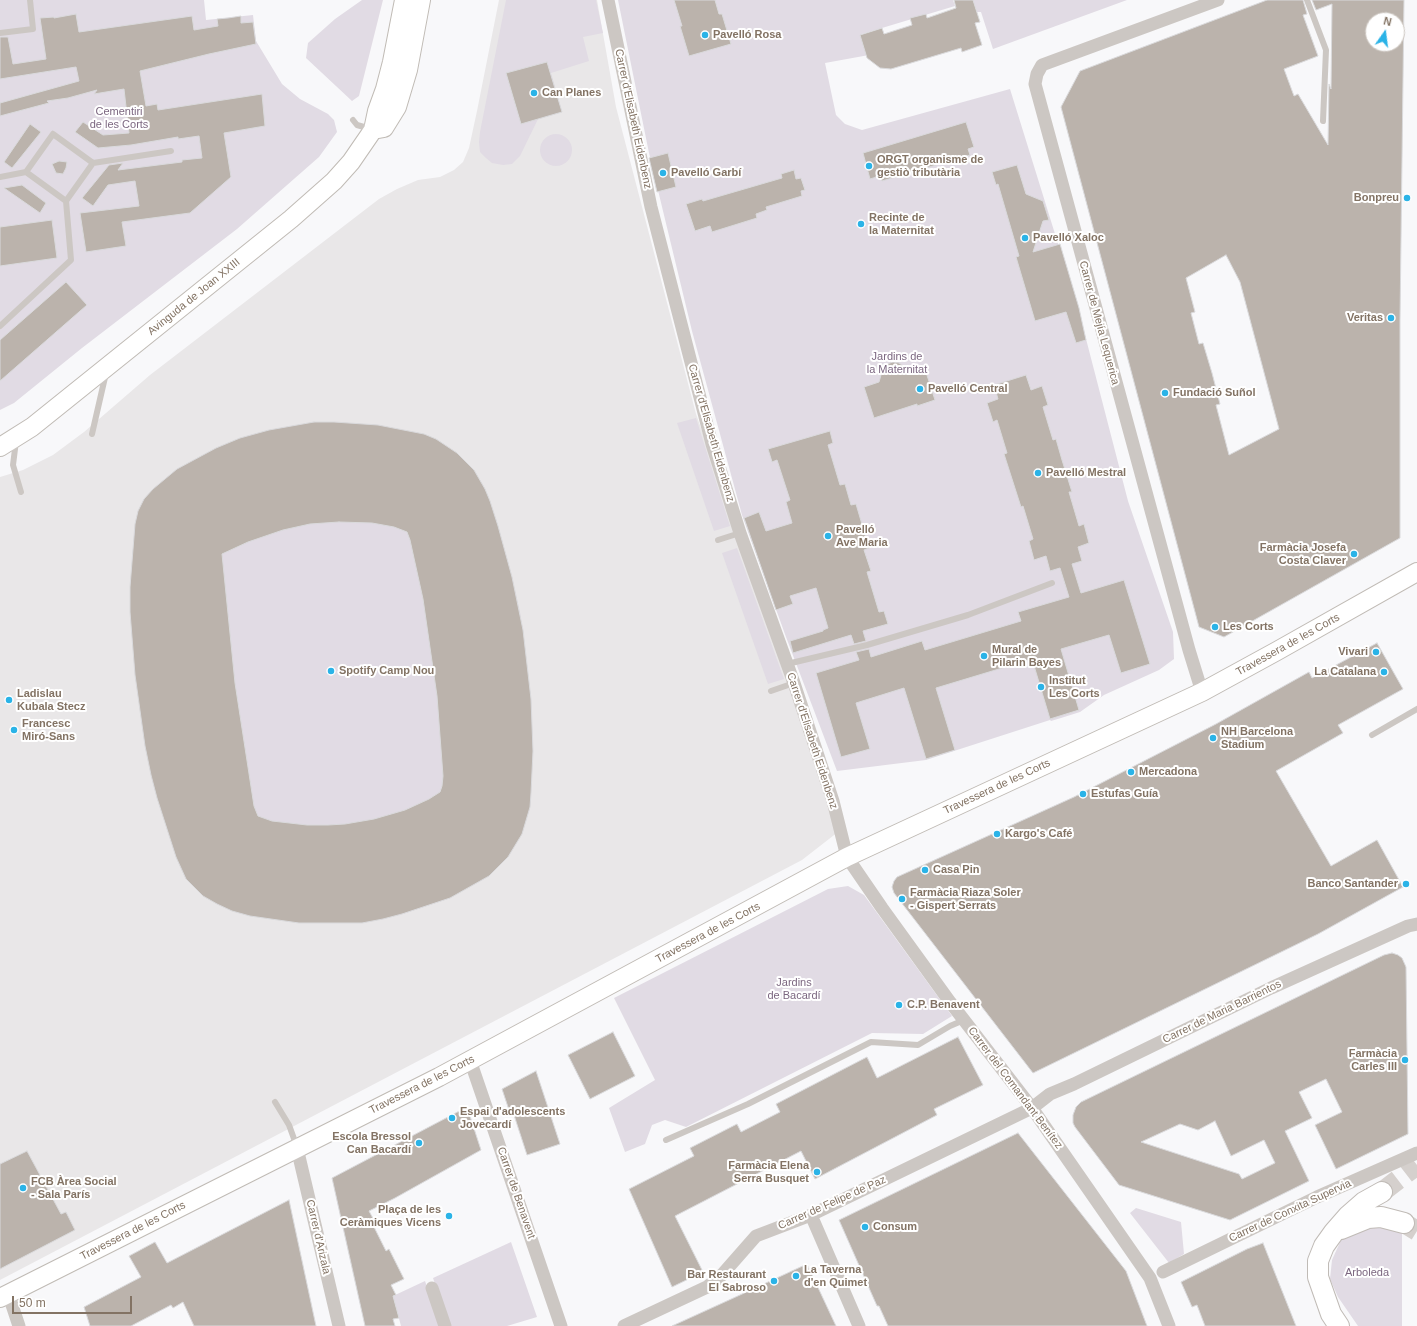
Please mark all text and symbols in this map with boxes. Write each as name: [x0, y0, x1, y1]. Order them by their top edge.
north arrow: [1365, 12, 1405, 52]
text: N: [1382, 15, 1393, 28]
place label: Pavelló Rosa: [713, 28, 781, 42]
marker: Pavelló Rosa: [700, 30, 710, 40]
street label: Carrer d'Elisabeth Eidenbenz: [612, 48, 654, 190]
place label: Can Planes: [542, 86, 601, 100]
marker: Can Planes: [529, 88, 539, 98]
park label: Cementiri de les Corts: [90, 105, 148, 131]
place label: ORGT organisme de gestiò tributària: [877, 153, 983, 179]
marker: ORGT organisme de gestiò tributària: [864, 161, 874, 171]
place label: Pavelló Garbí: [671, 166, 741, 180]
marker: Pavelló Garbí: [658, 168, 668, 178]
place label: Bonpreu: [1354, 191, 1399, 205]
marker: Bonpreu: [1402, 193, 1412, 203]
place label: Recinte de la Maternitat: [869, 211, 934, 237]
marker: Recinte de la Maternitat: [856, 219, 866, 229]
place label: Pavelló Xaloc: [1033, 231, 1104, 245]
marker: Pavelló Xaloc: [1020, 233, 1030, 243]
street label: Avinguda de Joan XXIII: [145, 256, 243, 338]
street label: Carrer de Mejía Lequerica: [1076, 260, 1122, 386]
place label: Veritas: [1347, 311, 1383, 325]
marker: Veritas: [1386, 313, 1396, 323]
park label: Jardins de la Maternitat: [867, 350, 927, 376]
street label: Carrer d'Elisabeth Eidenbenz: [685, 363, 737, 503]
place label: Pavelló Central: [928, 382, 1007, 396]
marker: Pavelló Central: [915, 384, 925, 394]
place label: Fundació Suñol: [1173, 386, 1255, 400]
marker: Fundació Suñol: [1160, 388, 1170, 398]
place label: Pavelló Mestral: [1046, 466, 1126, 480]
marker: Pavelló Mestral: [1033, 468, 1043, 478]
place label: Pavelló Ave Maria: [836, 523, 888, 549]
marker: Pavelló Ave Maria: [823, 531, 833, 541]
place label: Farmàcia Josefa Costa Claver: [1260, 541, 1346, 567]
marker: Farmàcia Josefa Costa Claver: [1349, 549, 1359, 559]
street label: Travessera de les Corts: [1234, 611, 1342, 679]
place label: Les Corts: [1223, 620, 1274, 634]
marker: Les Corts: [1210, 622, 1220, 632]
place label: Mural de Pilarin Bayes: [992, 643, 1061, 669]
place label: Vivari: [1338, 645, 1368, 659]
marker: Vivari: [1371, 647, 1381, 657]
marker: Mural de Pilarin Bayes: [979, 651, 989, 661]
place label: Spotify Camp Nou: [339, 664, 434, 678]
place label: La Catalana: [1314, 665, 1376, 679]
marker: Spotify Camp Nou: [326, 666, 336, 676]
marker: La Catalana: [1379, 667, 1389, 677]
street label: Carrer d'Elisabeth Eidenbenz: [784, 671, 840, 811]
place label: Institut Les Corts: [1049, 674, 1100, 700]
marker: Institut Les Corts: [1036, 682, 1046, 692]
place label: Ladislau Kubala Stecz: [17, 687, 85, 713]
marker: Ladislau Kubala Stecz: [4, 695, 14, 705]
place label: Francesc Miró-Sans: [22, 717, 75, 743]
marker: Francesc Miró-Sans: [9, 725, 19, 735]
place label: NH Barcelona Stadium: [1221, 725, 1293, 751]
marker: NH Barcelona Stadium: [1208, 733, 1218, 743]
street label: Travessera de les Corts: [941, 756, 1053, 818]
place label: Mercadona: [1139, 765, 1197, 779]
marker: Mercadona: [1126, 767, 1136, 777]
place label: Estufas Guía: [1091, 787, 1158, 801]
marker: Estufas Guía: [1078, 789, 1088, 799]
place label: Kargo's Café: [1005, 827, 1072, 841]
marker: Kargo's Café: [992, 829, 1002, 839]
place label: Casa Pin: [933, 863, 979, 877]
marker: Casa Pin: [920, 865, 930, 875]
place label: Banco Santander: [1308, 877, 1398, 891]
marker: Banco Santander: [1401, 879, 1411, 889]
place label: Farmàcia Riaza Soler - Gispert Serrats: [910, 886, 1021, 912]
marker: Farmàcia Riaza Soler - Gispert Serrats: [897, 894, 907, 904]
street label: Travessera de les Corts: [654, 900, 762, 966]
park label: Jardins de Bacardí: [767, 976, 821, 1002]
street label: Carrer de Maria Barrientos: [1161, 978, 1283, 1046]
place label: C.P. Benavent: [907, 998, 980, 1012]
marker: C.P. Benavent: [894, 1000, 904, 1010]
street label: Carrer del Comandant Benítez: [965, 1024, 1065, 1152]
place label: Farmàcia Carles III: [1349, 1047, 1397, 1073]
street label: Travessera de les Corts: [367, 1053, 477, 1117]
marker: Farmàcia Carles III: [1400, 1055, 1410, 1065]
place label: Espai d'adolescents Jovecardí: [460, 1105, 565, 1131]
marker: Espai d'adolescents Jovecardí: [447, 1113, 457, 1123]
place label: Escola Bressol Can Bacardí: [332, 1130, 411, 1156]
marker: Escola Bressol Can Bacardí: [414, 1138, 424, 1148]
street label: Carrer de Benavent: [494, 1145, 538, 1241]
place label: Farmàcia Elena Serra Busquet: [728, 1159, 809, 1185]
marker: Farmàcia Elena Serra Busquet: [812, 1167, 822, 1177]
street label: Carrer de Felipe de Paz: [776, 1173, 888, 1233]
place label: FCB Àrea Social - Sala París: [31, 1175, 117, 1201]
street label: Carrer de Conxita Supervia: [1227, 1177, 1353, 1245]
marker: FCB Àrea Social - Sala París: [18, 1183, 28, 1193]
street label: Carrer d'Arizala: [303, 1198, 333, 1276]
street label: Travessera de les Corts: [78, 1199, 188, 1263]
place label: Plaça de les Ceràmiques Vicens: [340, 1203, 441, 1229]
marker: Plaça de les Ceràmiques Vicens: [444, 1211, 454, 1221]
place label: Consum: [873, 1220, 917, 1234]
marker: Consum: [860, 1222, 870, 1232]
place label: La Taverna d'en Quimet: [804, 1263, 867, 1289]
park label: Arboleda: [1345, 1266, 1389, 1280]
place label: Bar Restaurant El Sabroso: [687, 1268, 766, 1294]
marker: La Taverna d'en Quimet: [791, 1271, 801, 1281]
marker: Bar Restaurant El Sabroso: [769, 1276, 779, 1286]
scale bar: [14, 1288, 134, 1314]
text: 50 m: [19, 1296, 46, 1310]

